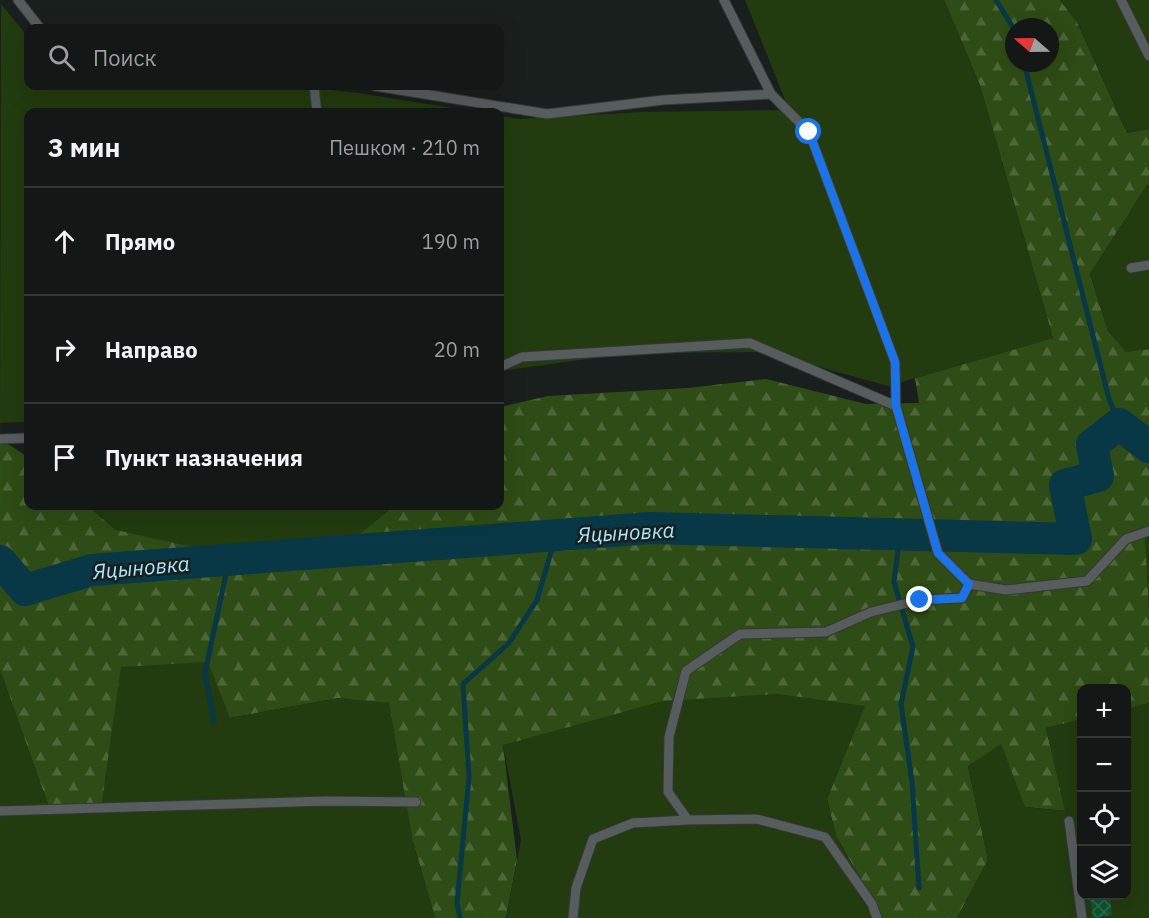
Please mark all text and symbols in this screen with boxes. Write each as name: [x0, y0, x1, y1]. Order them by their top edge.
north arrow: [1005, 18, 1059, 72]
search box: [24, 24, 504, 90]
icon: search: [45, 41, 78, 74]
text: Поиск: [93, 43, 157, 72]
route start: [795, 118, 821, 144]
text: 3 мин: [48, 130, 120, 164]
text: Пешком · 210 m: [329, 134, 480, 161]
icon: ahead: [48, 225, 81, 258]
text: Прямо: [105, 227, 175, 256]
text: 190 m: [422, 228, 480, 255]
icon: right: [48, 333, 81, 366]
text: Направо: [105, 335, 198, 364]
text: 20 m: [434, 336, 480, 363]
icon: arrive: [48, 441, 81, 474]
text: Пункт назначения: [105, 443, 303, 472]
water label: Яцыновка: [576, 515, 675, 549]
water label: Яцыновка: [90, 549, 191, 585]
route end: [906, 586, 932, 612]
map controls: [1077, 684, 1131, 900]
button: +: [1077, 684, 1131, 738]
button: −: [1077, 738, 1131, 792]
button: locate: [1077, 792, 1131, 846]
button: layers: [1077, 846, 1131, 900]

